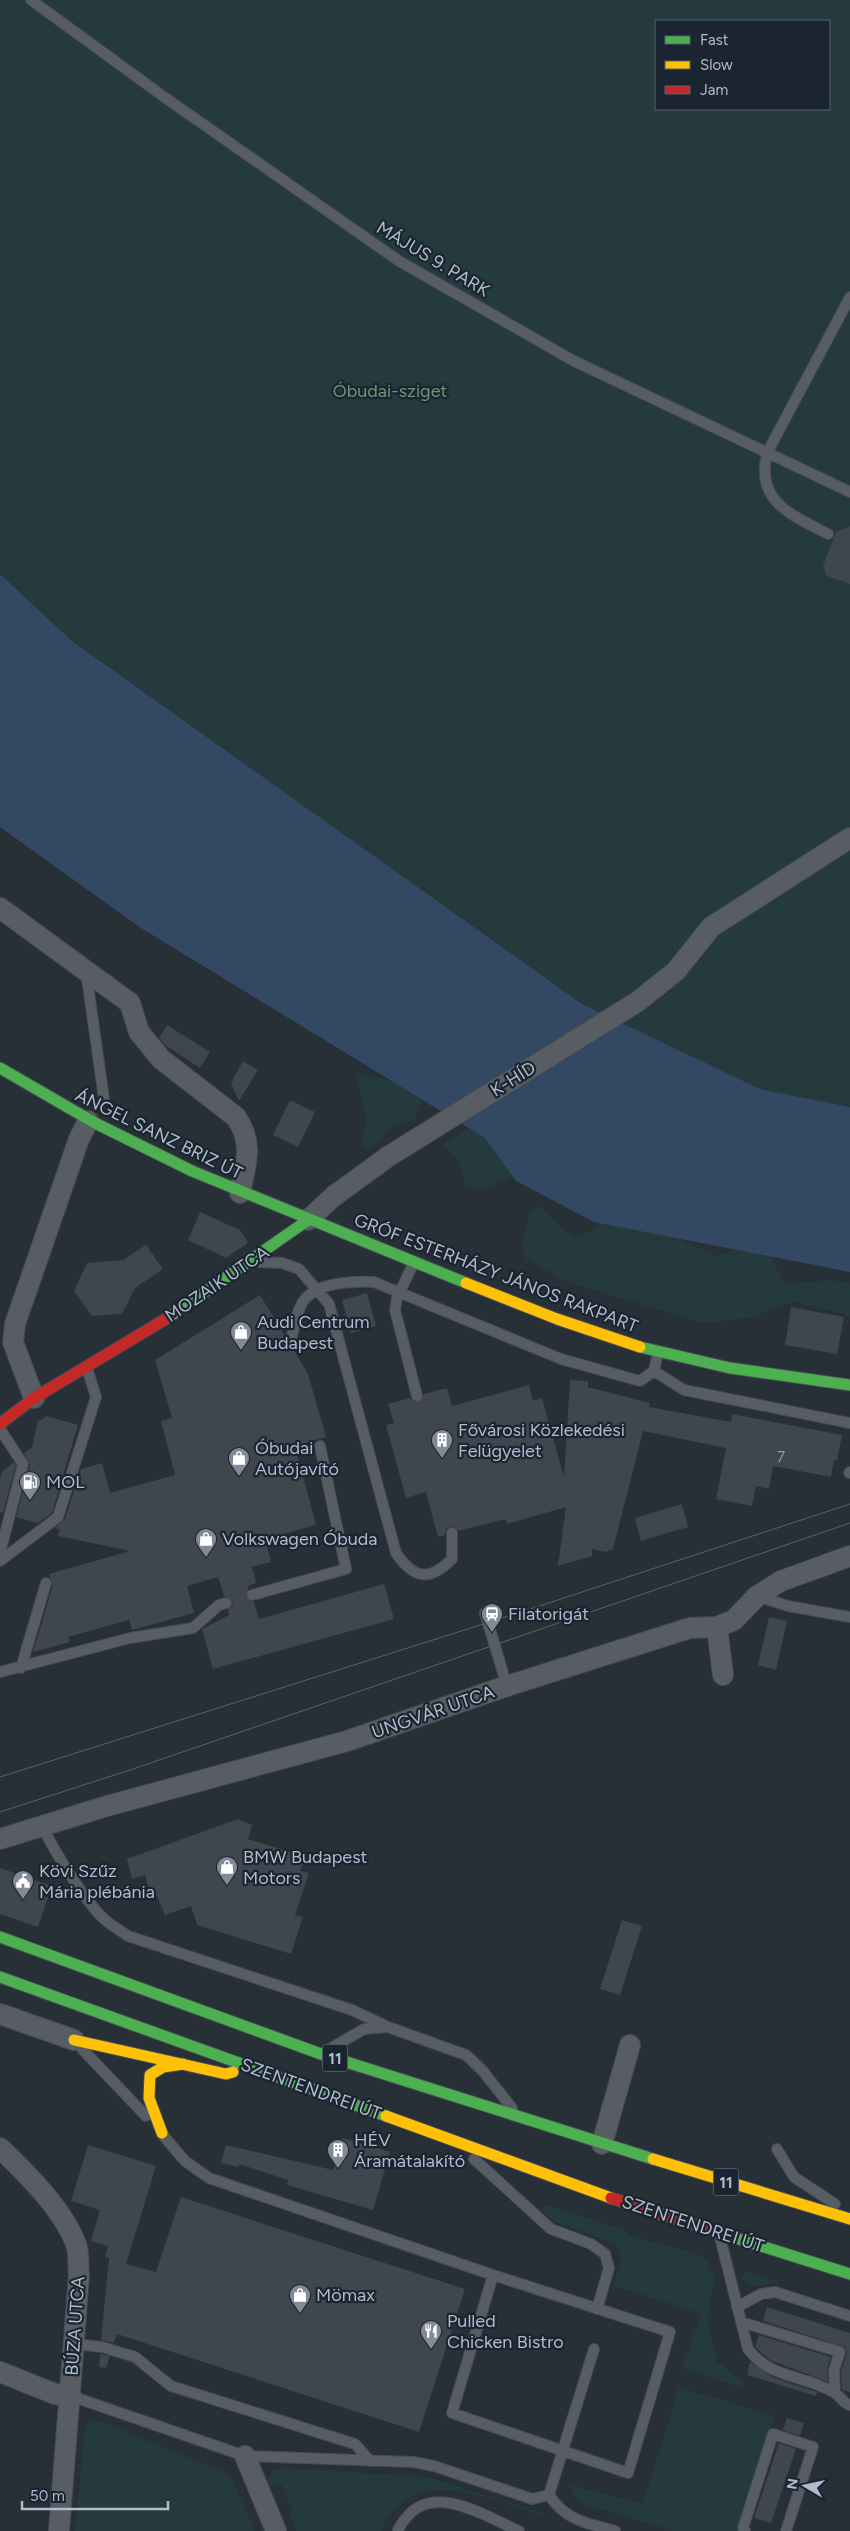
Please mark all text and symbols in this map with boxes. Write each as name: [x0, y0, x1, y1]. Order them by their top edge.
legend: [655, 20, 830, 110]
text: Fast: [700, 31, 729, 49]
text: Slow: [700, 56, 733, 74]
text: Jam: [700, 81, 728, 99]
street label: MÁJUS 9. PARK: [372, 217, 494, 301]
park label: Óbudai-sziget: [333, 380, 447, 402]
street label: K-HÍD: [486, 1057, 540, 1101]
street label: ÁNGEL SANZ BRIZ ÚT: [72, 1084, 246, 1184]
street label: GRÓF ESTERHÁZY JÁNOS RAKPART: [351, 1209, 641, 1337]
street label: MOZAIK UTCA: [161, 1241, 273, 1327]
place label: Audi Centrum Budapest: [257, 1311, 370, 1354]
shop icon: Audi Centrum Budapest: [229, 1320, 253, 1351]
place label: Fővárosi Közlekedési Felügyelet: [458, 1419, 625, 1462]
building icon: Fővárosi Közlekedési Felügyelet: [430, 1428, 454, 1459]
place label: Óbudai Autójavító: [255, 1437, 339, 1480]
shop icon: Óbudai Autójavító: [227, 1446, 251, 1477]
house number: 7: [777, 1448, 785, 1466]
fuel station icon: MOL: [18, 1470, 42, 1501]
place label: MOL: [46, 1471, 85, 1493]
shop icon: Volkswagen Óbuda: [194, 1527, 218, 1558]
place label: Volkswagen Óbuda: [222, 1528, 378, 1550]
station icon: Filatorigát: [480, 1602, 504, 1633]
place label: Filatorigát: [508, 1603, 589, 1625]
street label: UNGVÁR UTCA: [369, 1681, 497, 1743]
place label: BMW Budapest Motors: [243, 1846, 368, 1889]
shop icon: BMW Budapest Motors: [215, 1855, 239, 1886]
place label: Kövi Szűz Mária plébánia: [39, 1860, 155, 1903]
public building icon: Kövi Szűz Mária plébánia: [11, 1869, 35, 1900]
road number: 11: [322, 2045, 348, 2072]
street label: SZENTENDREI ÚT: [238, 2053, 384, 2125]
place label: HÉV Áramátalakító: [354, 2129, 465, 2172]
building icon: HÉV Áramátalakító: [326, 2138, 350, 2169]
road number: 11: [714, 2168, 738, 2196]
street label: SZENTENDREI ÚT: [619, 2191, 767, 2257]
street label: BÚZA UTCA: [61, 2276, 89, 2376]
shop icon: Mömax: [288, 2283, 312, 2314]
place label: Mömax: [316, 2284, 375, 2306]
place label: Pulled Chicken Bistro: [447, 2310, 564, 2353]
restaurant icon: Pulled Chicken Bistro: [419, 2319, 443, 2350]
north arrow: [780, 2461, 830, 2511]
text: N: [783, 2477, 802, 2491]
scale bar: [22, 2478, 169, 2510]
text: 50 m: [30, 2487, 65, 2505]

